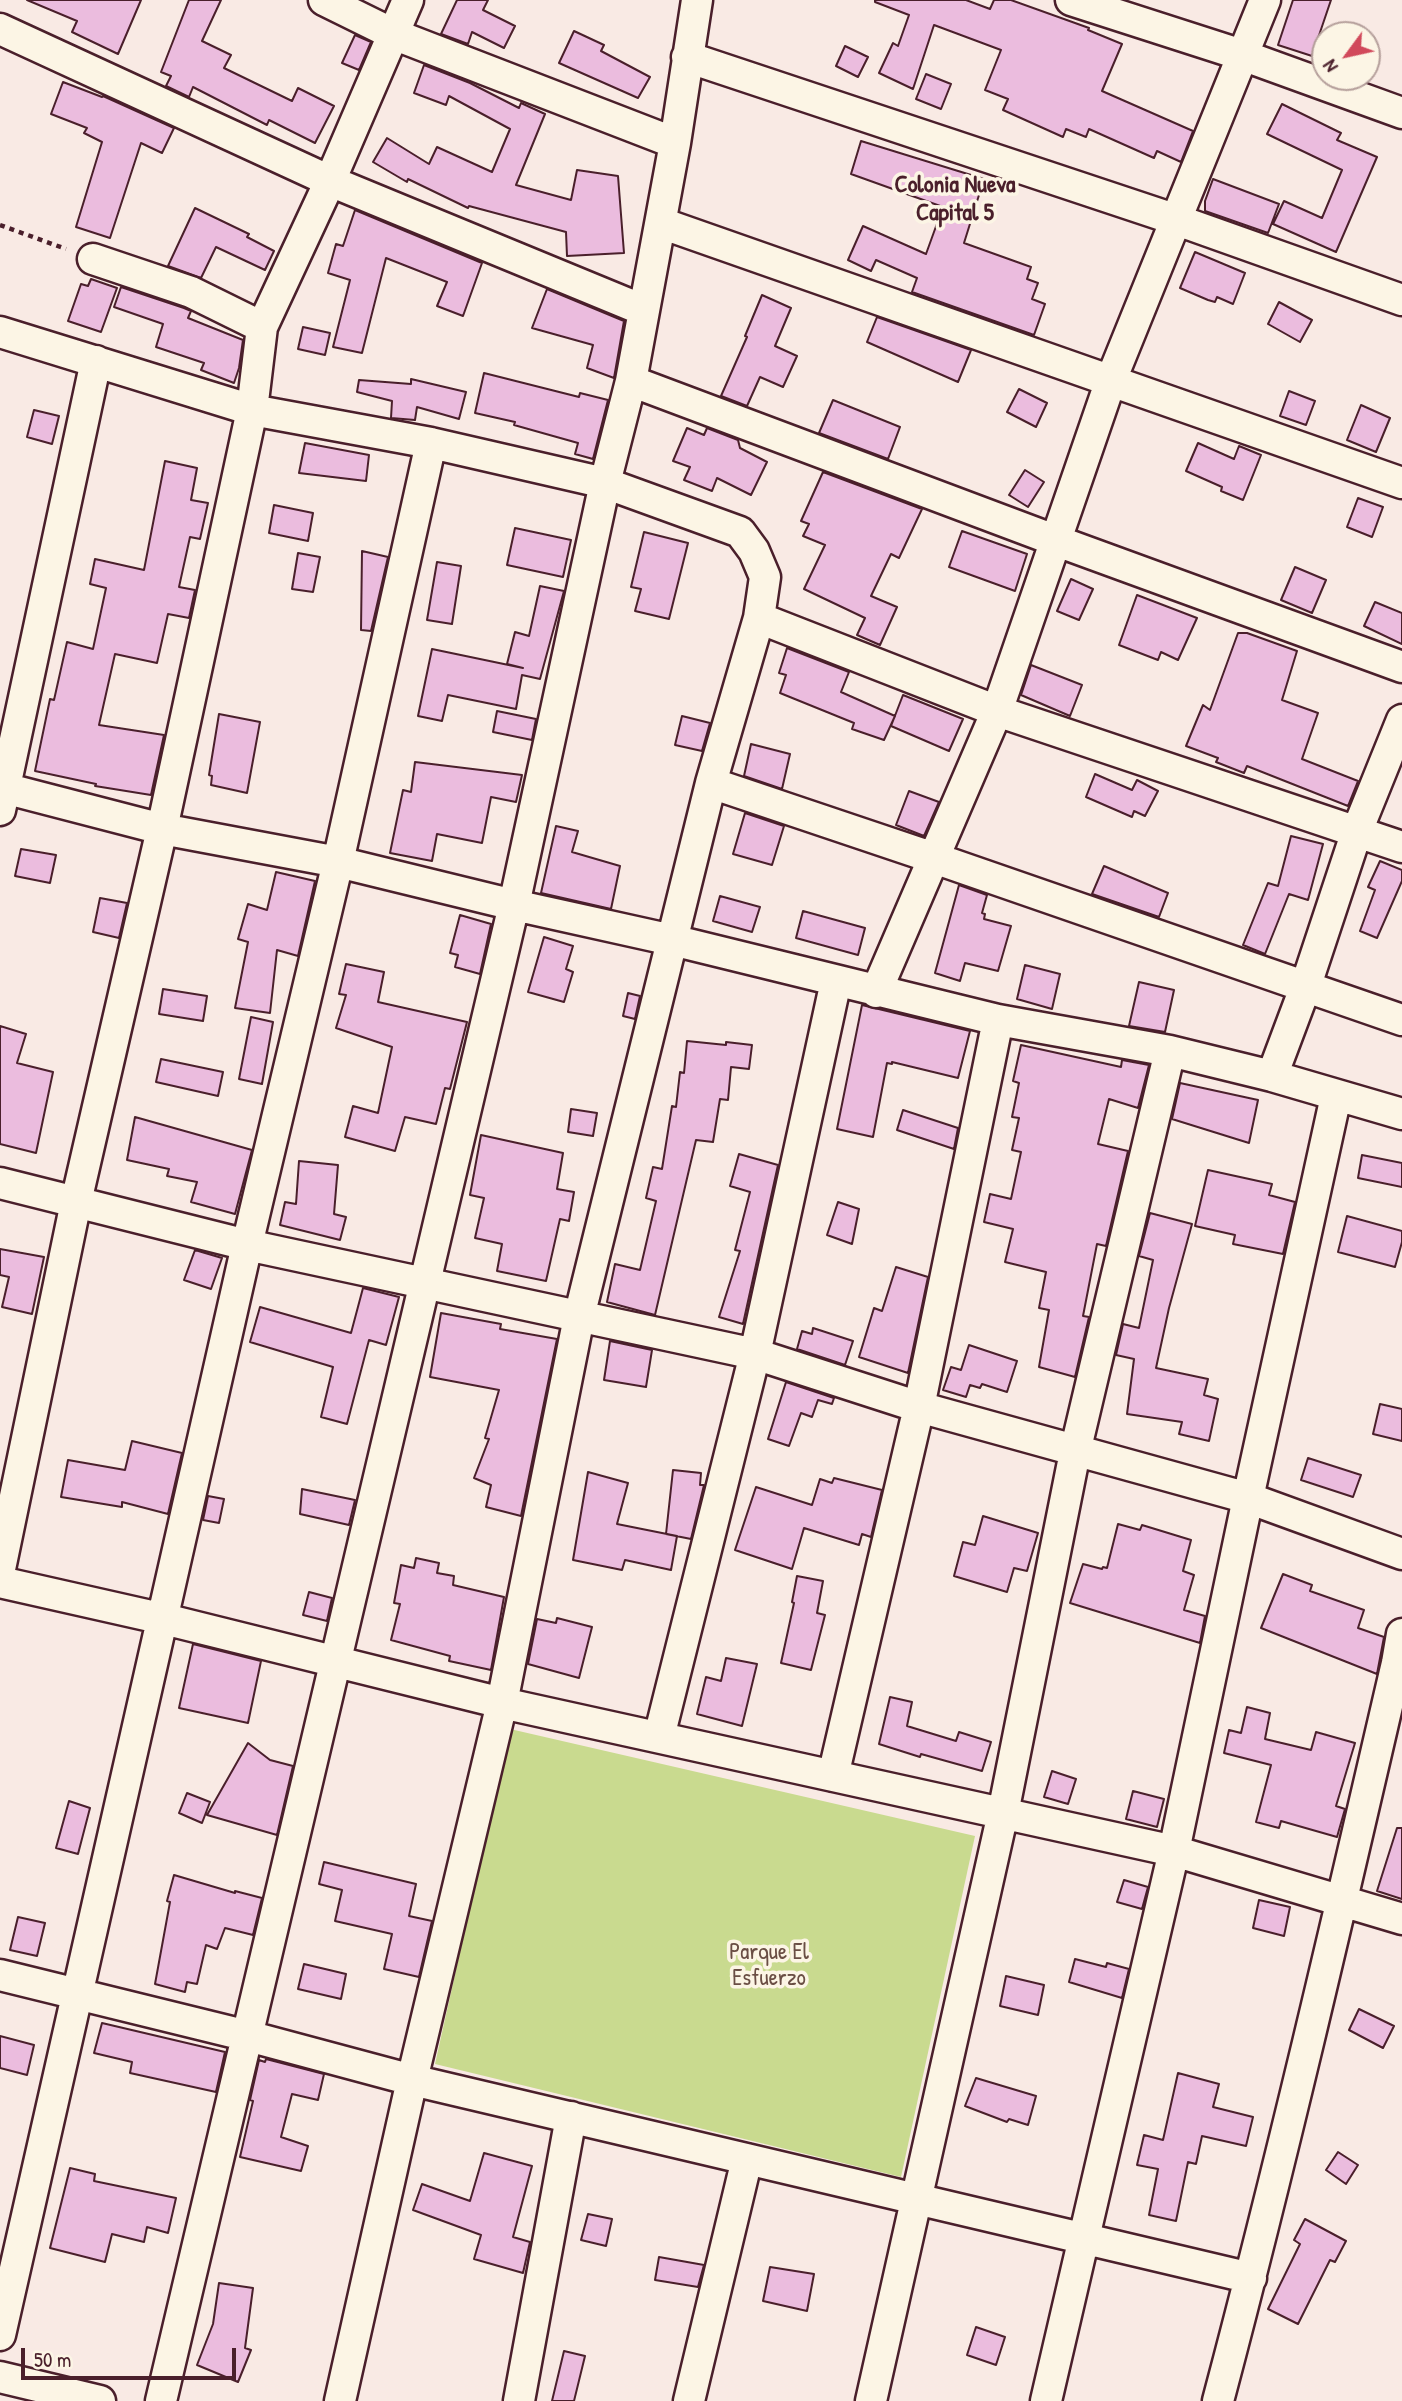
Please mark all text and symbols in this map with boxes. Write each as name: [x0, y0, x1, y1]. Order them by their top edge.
north arrow: [1311, 21, 1381, 91]
text: N: [1316, 55, 1344, 78]
district label: Colonia Nueva Capital 5: [895, 172, 1015, 228]
park label: Parque El Esfuerzo: [729, 1939, 809, 1993]
scale bar: [24, 2334, 240, 2378]
text: 50 m: [34, 2345, 71, 2374]

